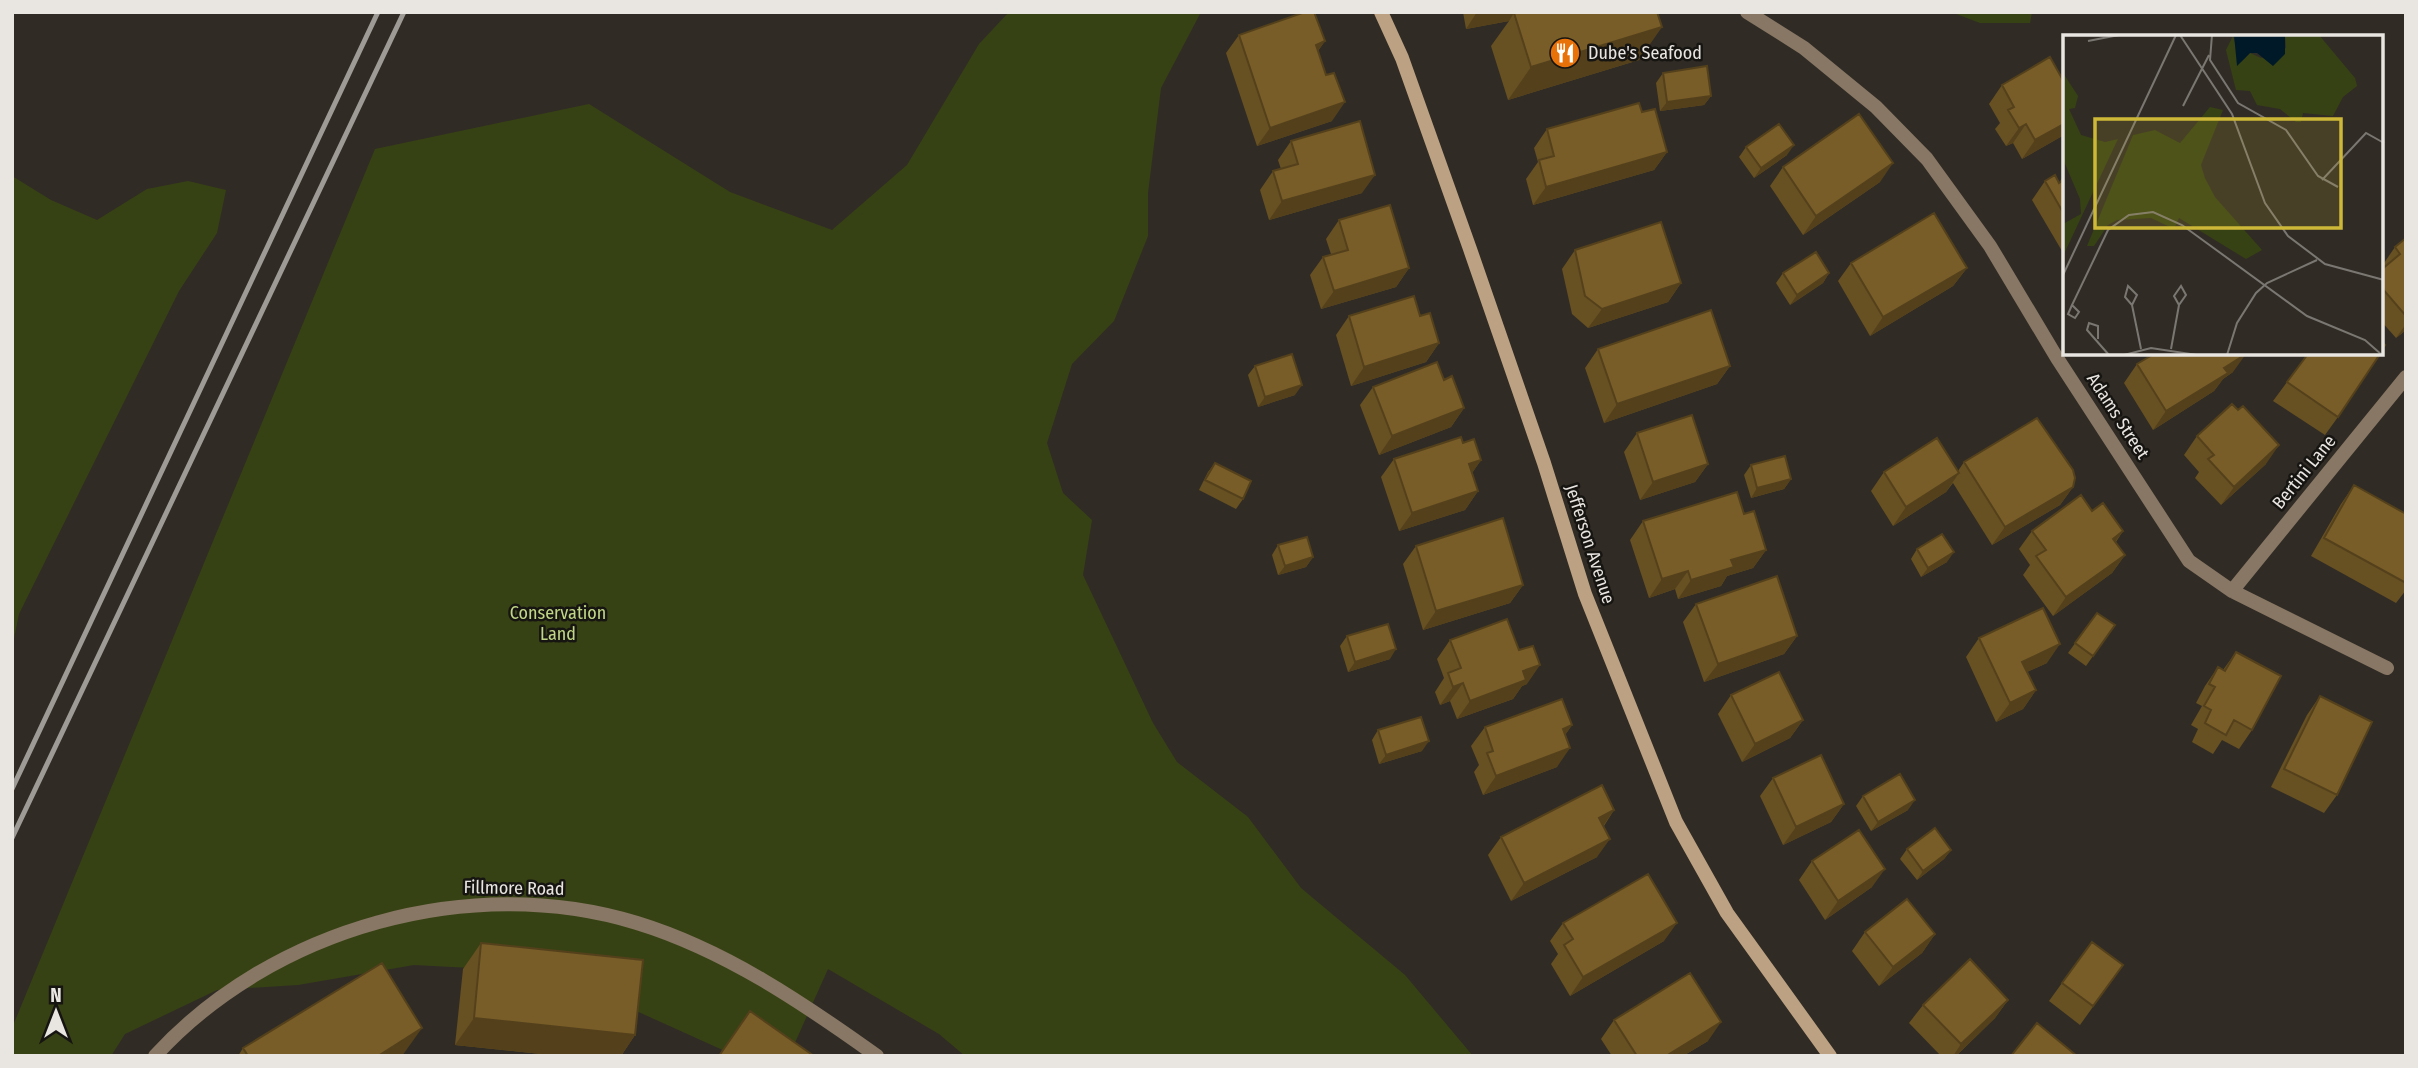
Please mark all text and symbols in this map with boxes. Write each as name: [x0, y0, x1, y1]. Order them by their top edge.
inset map: [2063, 35, 2383, 355]
restaurant icon: Dube's Seafood: [1548, 36, 1582, 70]
place label: Dube's Seafood: [1588, 42, 1702, 64]
street label: Adams Street: [2082, 369, 2154, 463]
street label: Bertini Lane: [2268, 431, 2341, 513]
street label: Jefferson Avenue: [1560, 481, 1620, 607]
park label: Conservation Land: [510, 602, 606, 645]
street label: Fillmore Road: [463, 876, 565, 900]
north arrow: [21, 977, 91, 1047]
text: N: [50, 984, 62, 1007]

